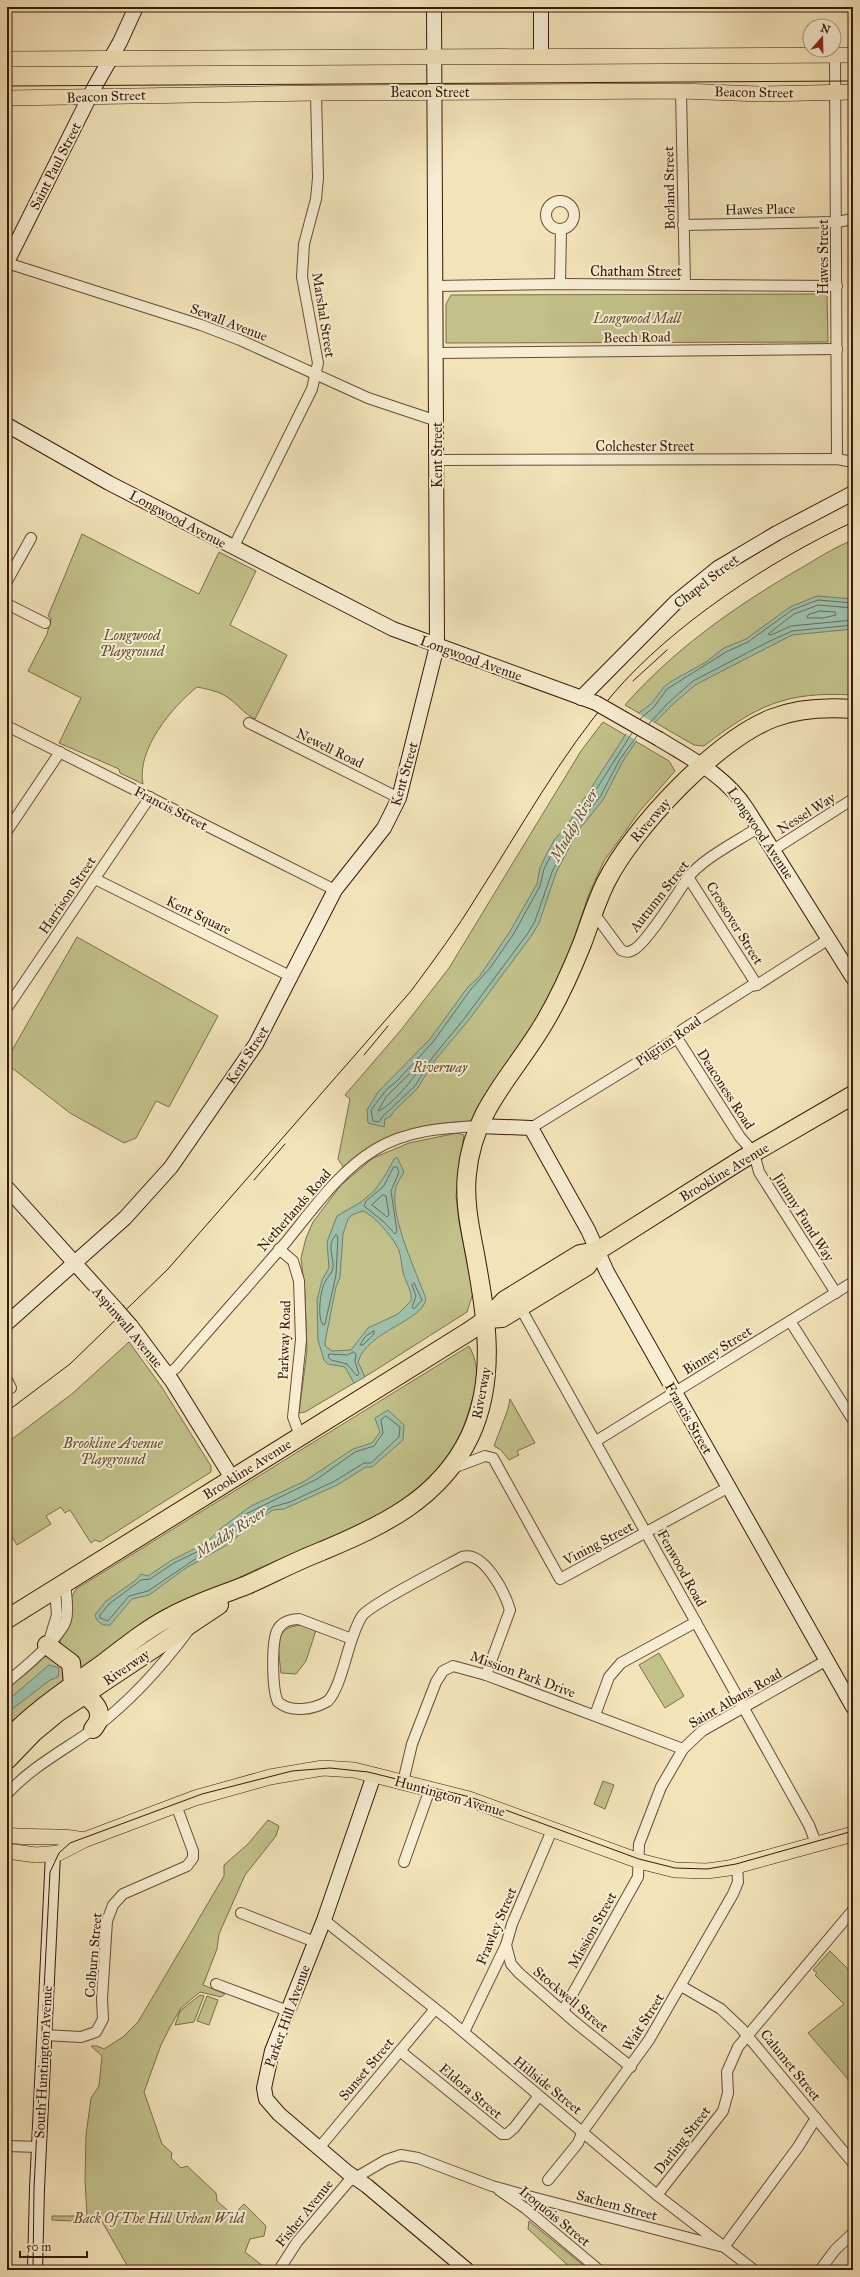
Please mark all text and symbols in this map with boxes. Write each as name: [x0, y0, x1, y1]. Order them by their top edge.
north arrow: [802, 18, 842, 58]
text: N: [819, 21, 832, 37]
street label: Beacon Street: [714, 83, 794, 102]
street label: Beacon Street: [390, 84, 470, 101]
street label: Beacon Street: [66, 87, 146, 106]
street label: Saint Paul Street: [26, 120, 85, 213]
street label: Borland Street: [660, 146, 679, 230]
street label: Hawes Place: [725, 200, 796, 219]
street label: Hawes Street: [815, 219, 832, 295]
street label: Chatham Street: [590, 263, 682, 280]
street label: Marshal Street: [308, 271, 339, 359]
street label: Sewall Avenue: [188, 300, 270, 345]
park label: Longwood Mall: [592, 310, 682, 327]
street label: Beech Road: [603, 328, 671, 347]
street label: Kent Street: [429, 422, 446, 488]
street label: Colchester Street: [596, 438, 694, 455]
street label: Longwood Avenue: [126, 487, 229, 552]
street label: Chapel Street: [670, 551, 742, 612]
park label: Longwood Playground: [100, 627, 166, 660]
street label: Longwood Avenue: [418, 632, 524, 685]
street label: Newell Road: [293, 725, 366, 772]
street label: Kent Street: [387, 740, 422, 808]
street label: Francis Street: [131, 783, 210, 834]
street label: Longwood Avenue: [724, 784, 798, 883]
water label: Muddy River: [545, 785, 602, 866]
street label: Nessel Way: [774, 789, 839, 838]
street label: Riverway: [627, 795, 674, 846]
street label: Harrison Street: [35, 853, 100, 937]
street label: Autumn Street: [626, 857, 693, 936]
street label: Crossover Street: [702, 879, 767, 968]
street label: Kent Square: [163, 892, 234, 939]
street label: Pilgrim Road: [632, 1013, 704, 1070]
street label: Kent Street: [222, 1023, 273, 1088]
street label: Deaconess Road: [693, 1046, 758, 1133]
park label: Riverway: [412, 1059, 468, 1076]
street label: Brookline Avenue: [676, 1139, 772, 1206]
street label: Netherlands Road: [254, 1166, 335, 1255]
street label: Jimmy Fund Way: [768, 1168, 838, 1266]
street label: Aspinwall Avenue: [88, 1283, 167, 1371]
street label: Parkway Road: [275, 1300, 294, 1380]
street label: Binney Street: [680, 1322, 755, 1378]
street label: Riverway: [468, 1365, 495, 1421]
street label: Francis Street: [661, 1379, 716, 1457]
park label: Brookline Avenue Playground: [62, 1435, 164, 1468]
street label: Brookline Avenue: [200, 1435, 295, 1503]
water label: Muddy River: [191, 1502, 270, 1563]
street label: Vining Street: [559, 1518, 636, 1569]
street label: Fenwood Road: [653, 1527, 710, 1610]
street label: Riverway: [100, 1645, 153, 1689]
street label: Mission Park Drive: [468, 1648, 578, 1701]
street label: Saint Albans Road: [686, 1665, 785, 1732]
street label: Huntington Avenue: [392, 1773, 507, 1820]
street label: Frawley Street: [472, 1885, 520, 1968]
street label: Mission Street: [564, 1889, 620, 1971]
street label: Colburn Street: [81, 1912, 106, 1998]
street label: Parker Hill Avenue: [261, 1962, 314, 2070]
street label: Stockwell Street: [530, 1963, 612, 2036]
street label: South Huntington Avenue: [31, 1985, 56, 2139]
street label: Wait Street: [619, 1990, 668, 2054]
street label: Calumet Street: [757, 2026, 825, 2104]
street label: Sunset Street: [335, 2034, 398, 2104]
street label: Hillside Street: [510, 2053, 585, 2118]
street label: Eldora Street: [436, 2060, 506, 2123]
street label: Darling Street: [651, 2103, 714, 2178]
street label: Fisher Avenue: [272, 2176, 337, 2251]
street label: Iroquois Street: [515, 2183, 594, 2251]
street label: Sachem Street: [575, 2187, 659, 2224]
park label: Back Of The Hill Urban Wild: [73, 2210, 246, 2227]
scale bar: [20, 2233, 87, 2259]
text: 50 m: [26, 2240, 51, 2254]

